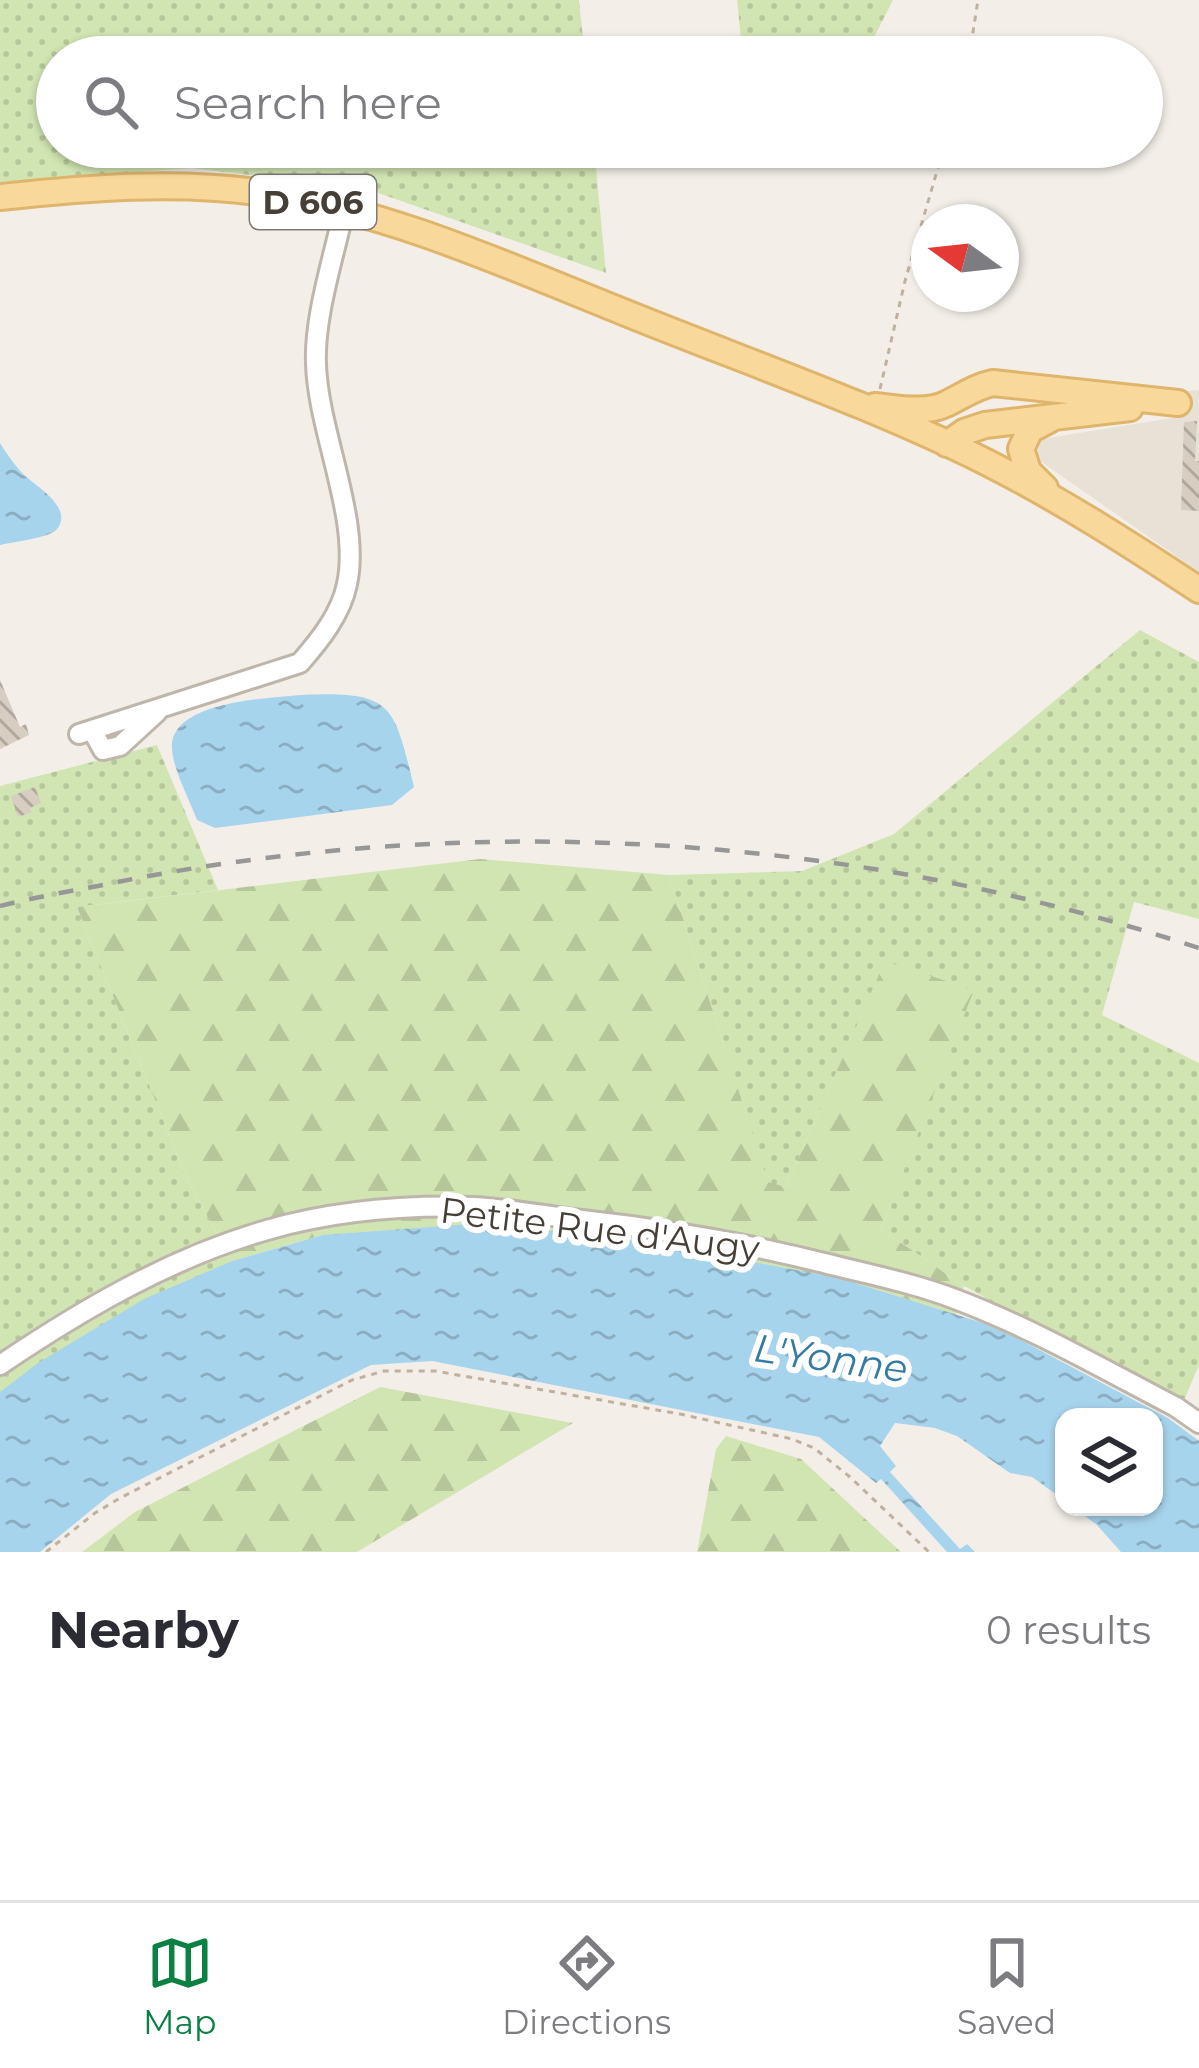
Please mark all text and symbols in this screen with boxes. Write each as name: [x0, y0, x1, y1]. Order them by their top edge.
search box: [36, 36, 1163, 168]
icon: search: [78, 69, 144, 135]
text: Search here: [174, 75, 442, 130]
road number: D 606: [250, 175, 376, 229]
north arrow: [911, 204, 1019, 312]
street label: Petite Rue d'Augy: [438, 1188, 763, 1270]
water label: L'Yonne: [751, 1323, 911, 1393]
map controls: [1055, 1408, 1163, 1516]
button: layers: [1055, 1408, 1163, 1516]
text: Nearby: [48, 1599, 239, 1661]
text: 0 results: [986, 1606, 1151, 1654]
tab: Map: [143, 1930, 216, 2042]
tab: Directions: [502, 1930, 671, 2042]
tab: Saved: [957, 1930, 1056, 2042]

